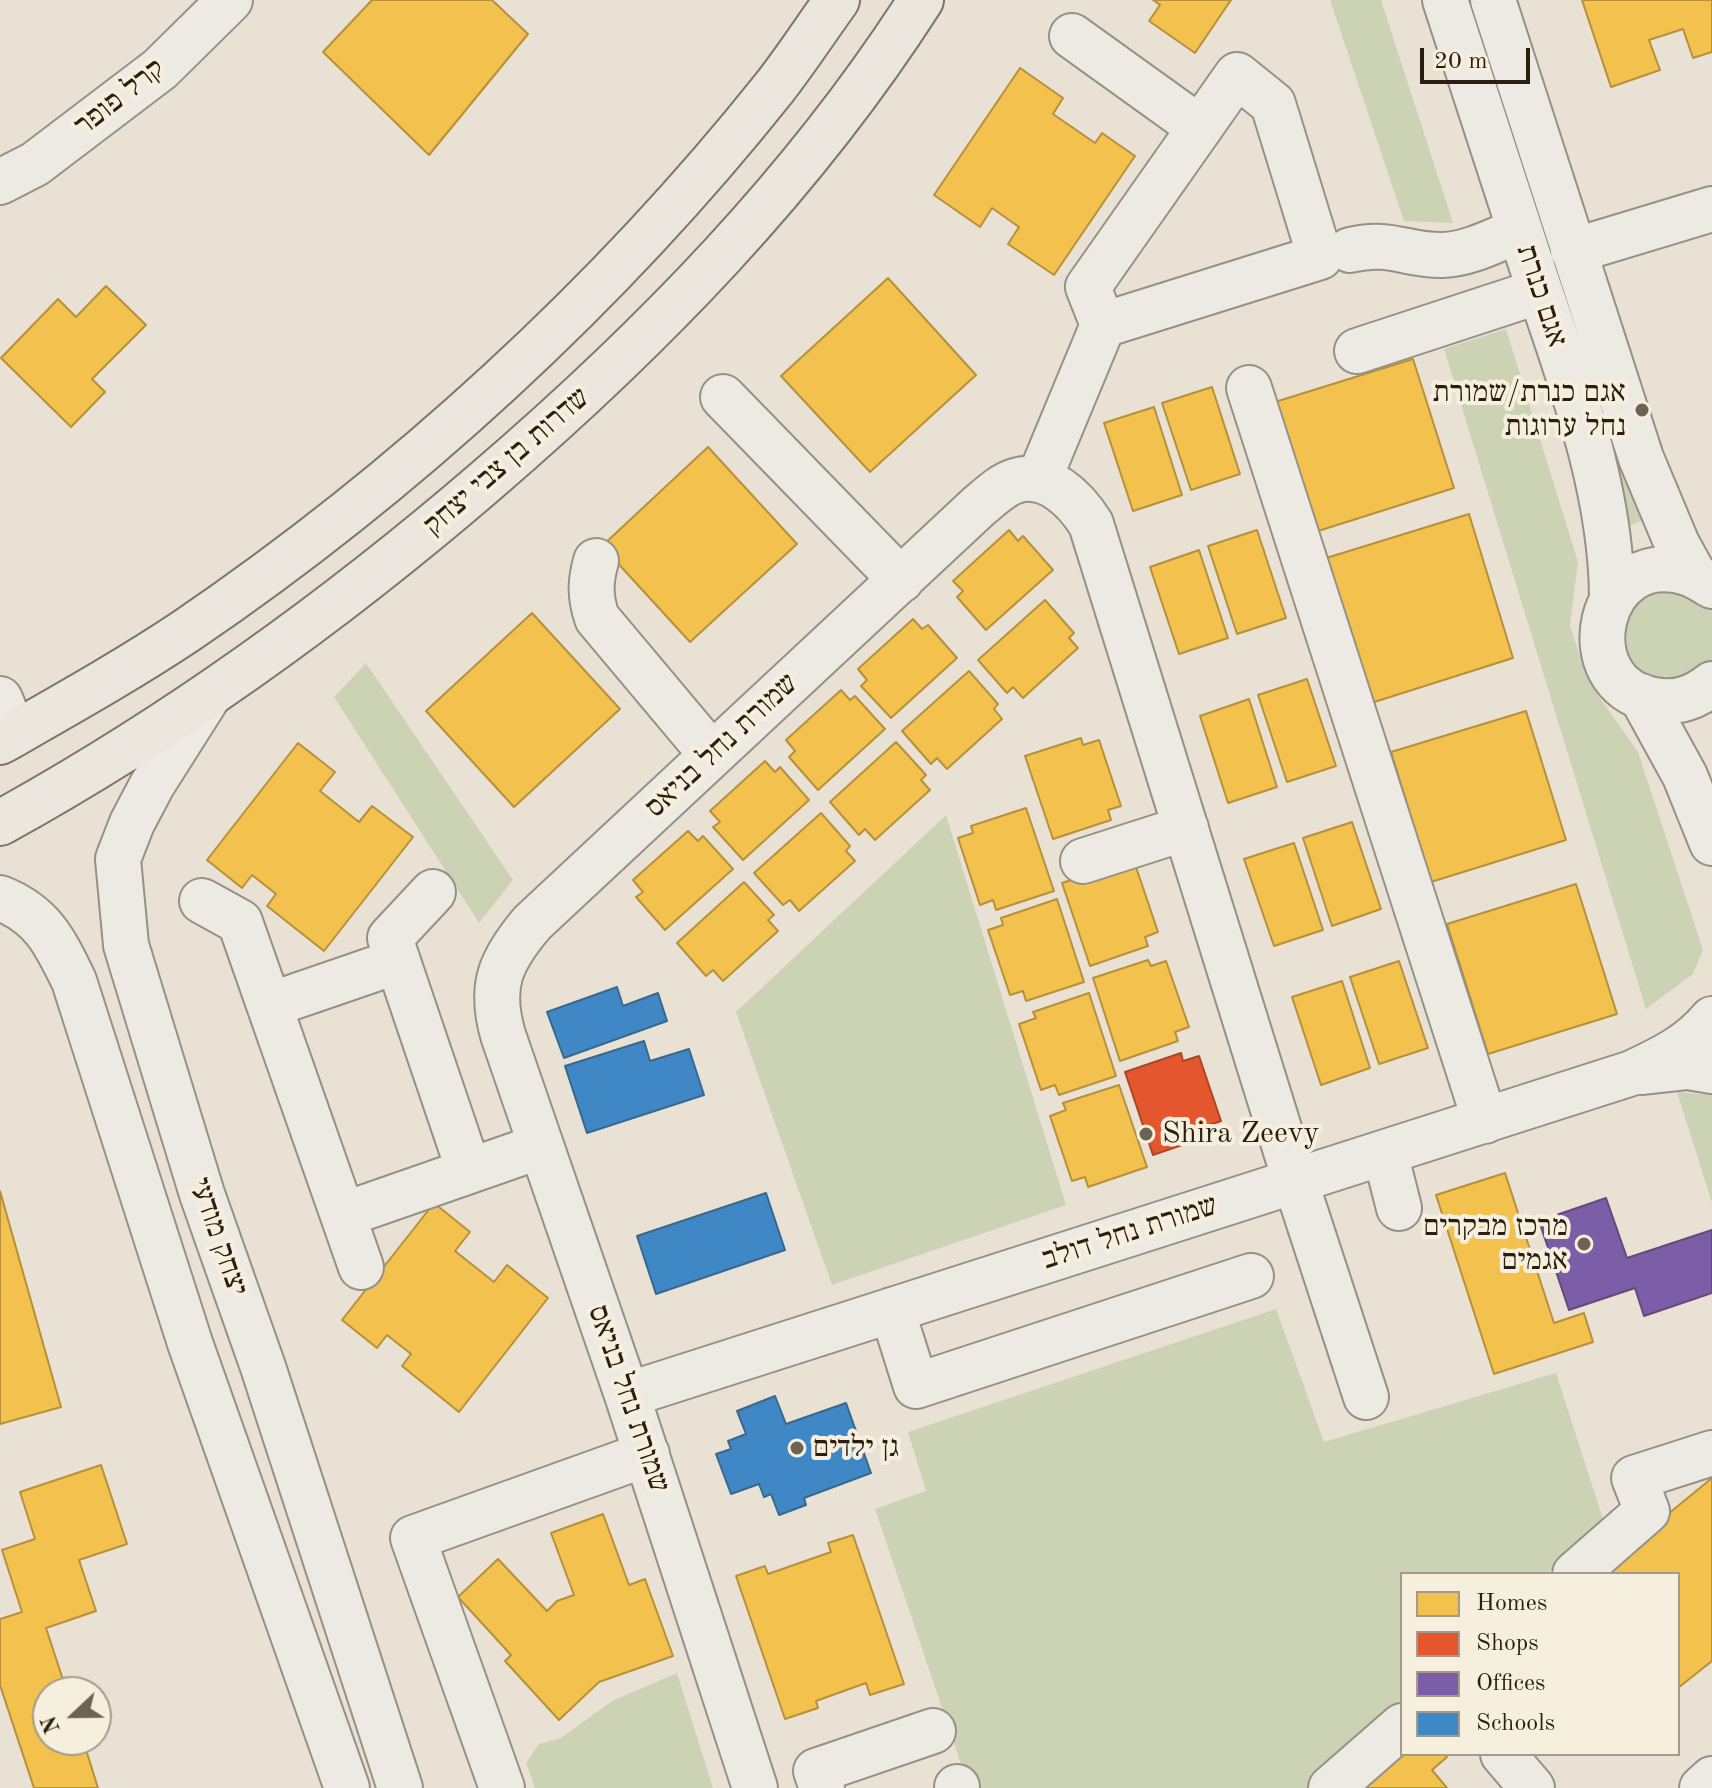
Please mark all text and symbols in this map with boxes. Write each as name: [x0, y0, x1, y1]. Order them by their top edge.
scale bar: [1424, 32, 1534, 82]
text: 20 m: [1434, 50, 1488, 74]
street label: קרל פופר: [67, 51, 173, 145]
street label: אגם כנרת: [1508, 240, 1574, 352]
place label: אגם כנרת/שמורת נחל ערוגות: [1433, 375, 1626, 446]
street label: שדרות בן צבי יצחק: [417, 380, 597, 544]
marker: אגם כנרת/שמורת נחל ערוגות: [1633, 401, 1651, 419]
street label: שמורת נחל בניאס: [638, 666, 806, 826]
place label: Shira Zeevy: [1162, 1116, 1319, 1152]
marker: Shira Zeevy: [1137, 1125, 1155, 1143]
street label: יצחק מודעי: [181, 1173, 255, 1301]
street label: שמורת נחל דולב: [1038, 1188, 1222, 1278]
place label: מרכז מבקרים אגמים: [1423, 1209, 1568, 1280]
marker: מרכז מבקרים אגמים: [1575, 1235, 1593, 1253]
street label: שמורת נחל בניאס: [579, 1301, 677, 1497]
place label: גן ילדים: [813, 1430, 899, 1466]
marker: גן ילדים: [788, 1439, 806, 1457]
legend: [1400, 1572, 1680, 1756]
text: Homes: [1476, 1592, 1547, 1616]
text: Shops: [1476, 1632, 1539, 1656]
text: Offices: [1476, 1672, 1545, 1696]
north arrow: [32, 1676, 112, 1756]
text: N: [38, 1712, 65, 1736]
text: Schools: [1476, 1712, 1555, 1736]

